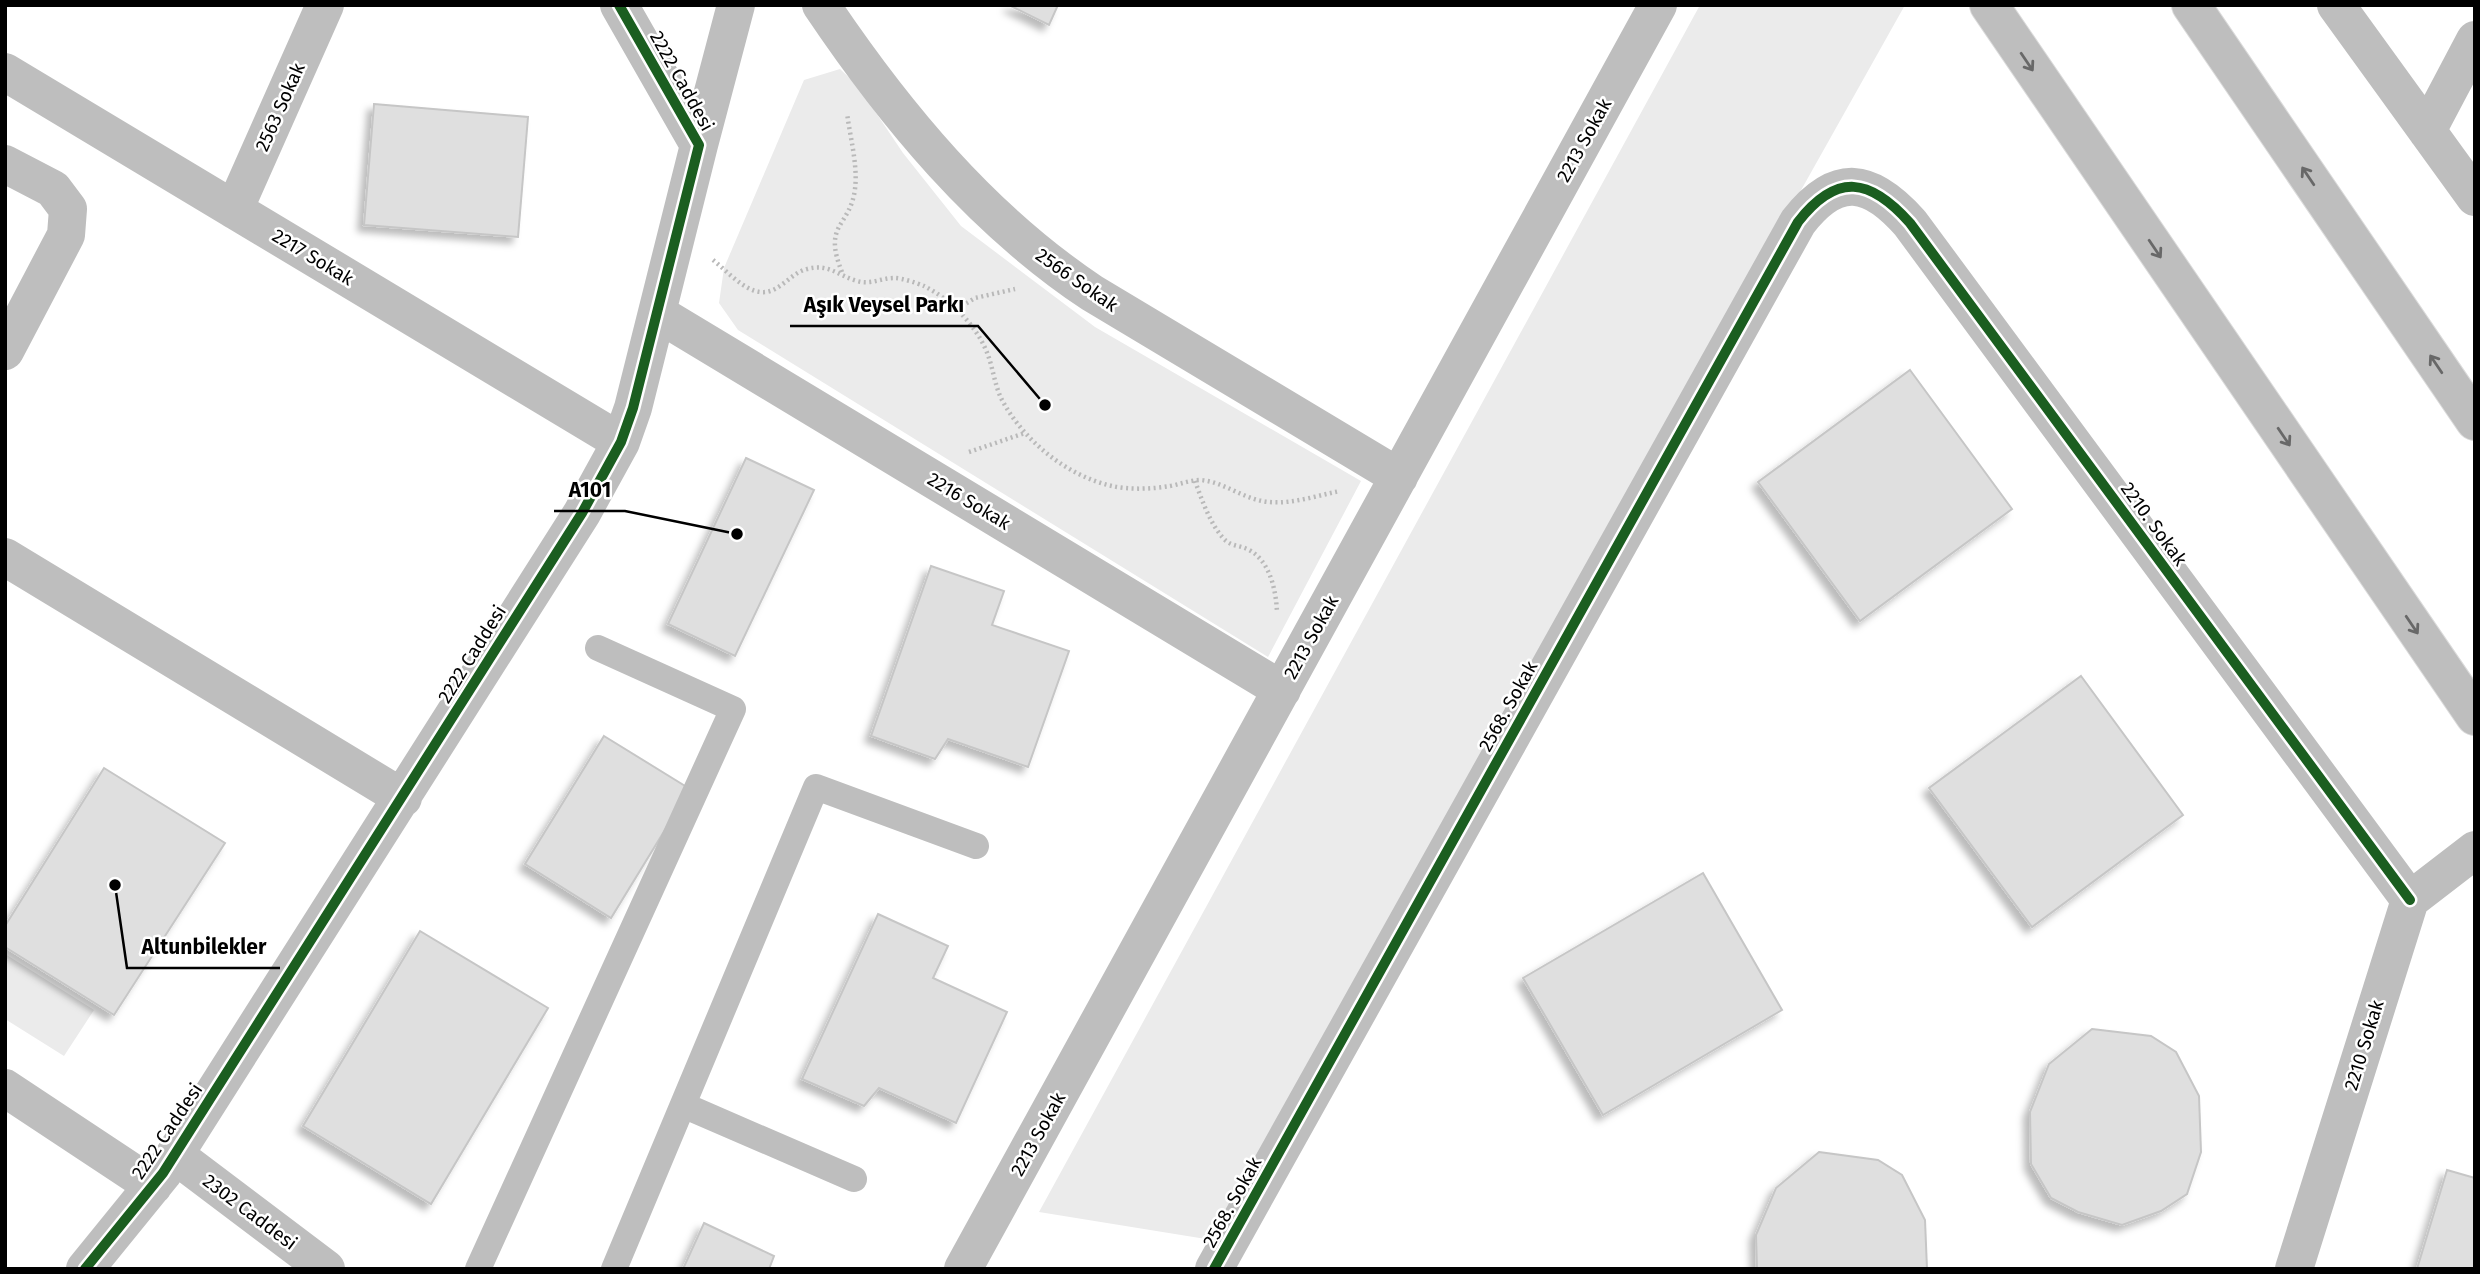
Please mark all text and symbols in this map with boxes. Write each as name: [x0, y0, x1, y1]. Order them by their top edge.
street label: 2222 Caddesi: [645, 27, 719, 135]
one-way arrow: [2020, 51, 2034, 71]
street label: 2563 Sokak: [250, 59, 310, 155]
street label: 2213 Sokak: [1552, 94, 1616, 186]
one-way arrow: [2301, 167, 2315, 187]
street label: 2217 Sokak: [268, 224, 358, 290]
one-way arrow: [2149, 239, 2163, 259]
street label: 2566 Sokak: [1031, 243, 1123, 317]
callout: Aşık Veysel Parkı: [790, 284, 978, 326]
text: Aşık Veysel Parkı: [803, 292, 964, 318]
one-way arrow: [2429, 355, 2443, 374]
one-way arrow: [2277, 427, 2291, 446]
street label: 2216 Sokak: [923, 467, 1015, 535]
callout: A101: [554, 469, 625, 511]
text: A101: [568, 477, 611, 503]
street label: 2210. Sokak: [2116, 478, 2192, 571]
street label: 2213 Sokak: [1279, 591, 1343, 683]
street label: 2222 Caddesi: [433, 601, 511, 707]
one-way arrow: [2405, 615, 2419, 634]
street label: 2568. Sokak: [1474, 656, 1542, 755]
callout: Altunbilekler: [127, 926, 280, 968]
text: Altunbilekler: [141, 934, 267, 960]
street label: 2210 Sokak: [2339, 997, 2389, 1093]
street label: 2222 Caddesi: [126, 1079, 208, 1183]
street label: 2213 Sokak: [1006, 1088, 1070, 1180]
street label: 2568. Sokak: [1198, 1152, 1266, 1251]
street label: 2302 Caddesi: [198, 1169, 302, 1255]

